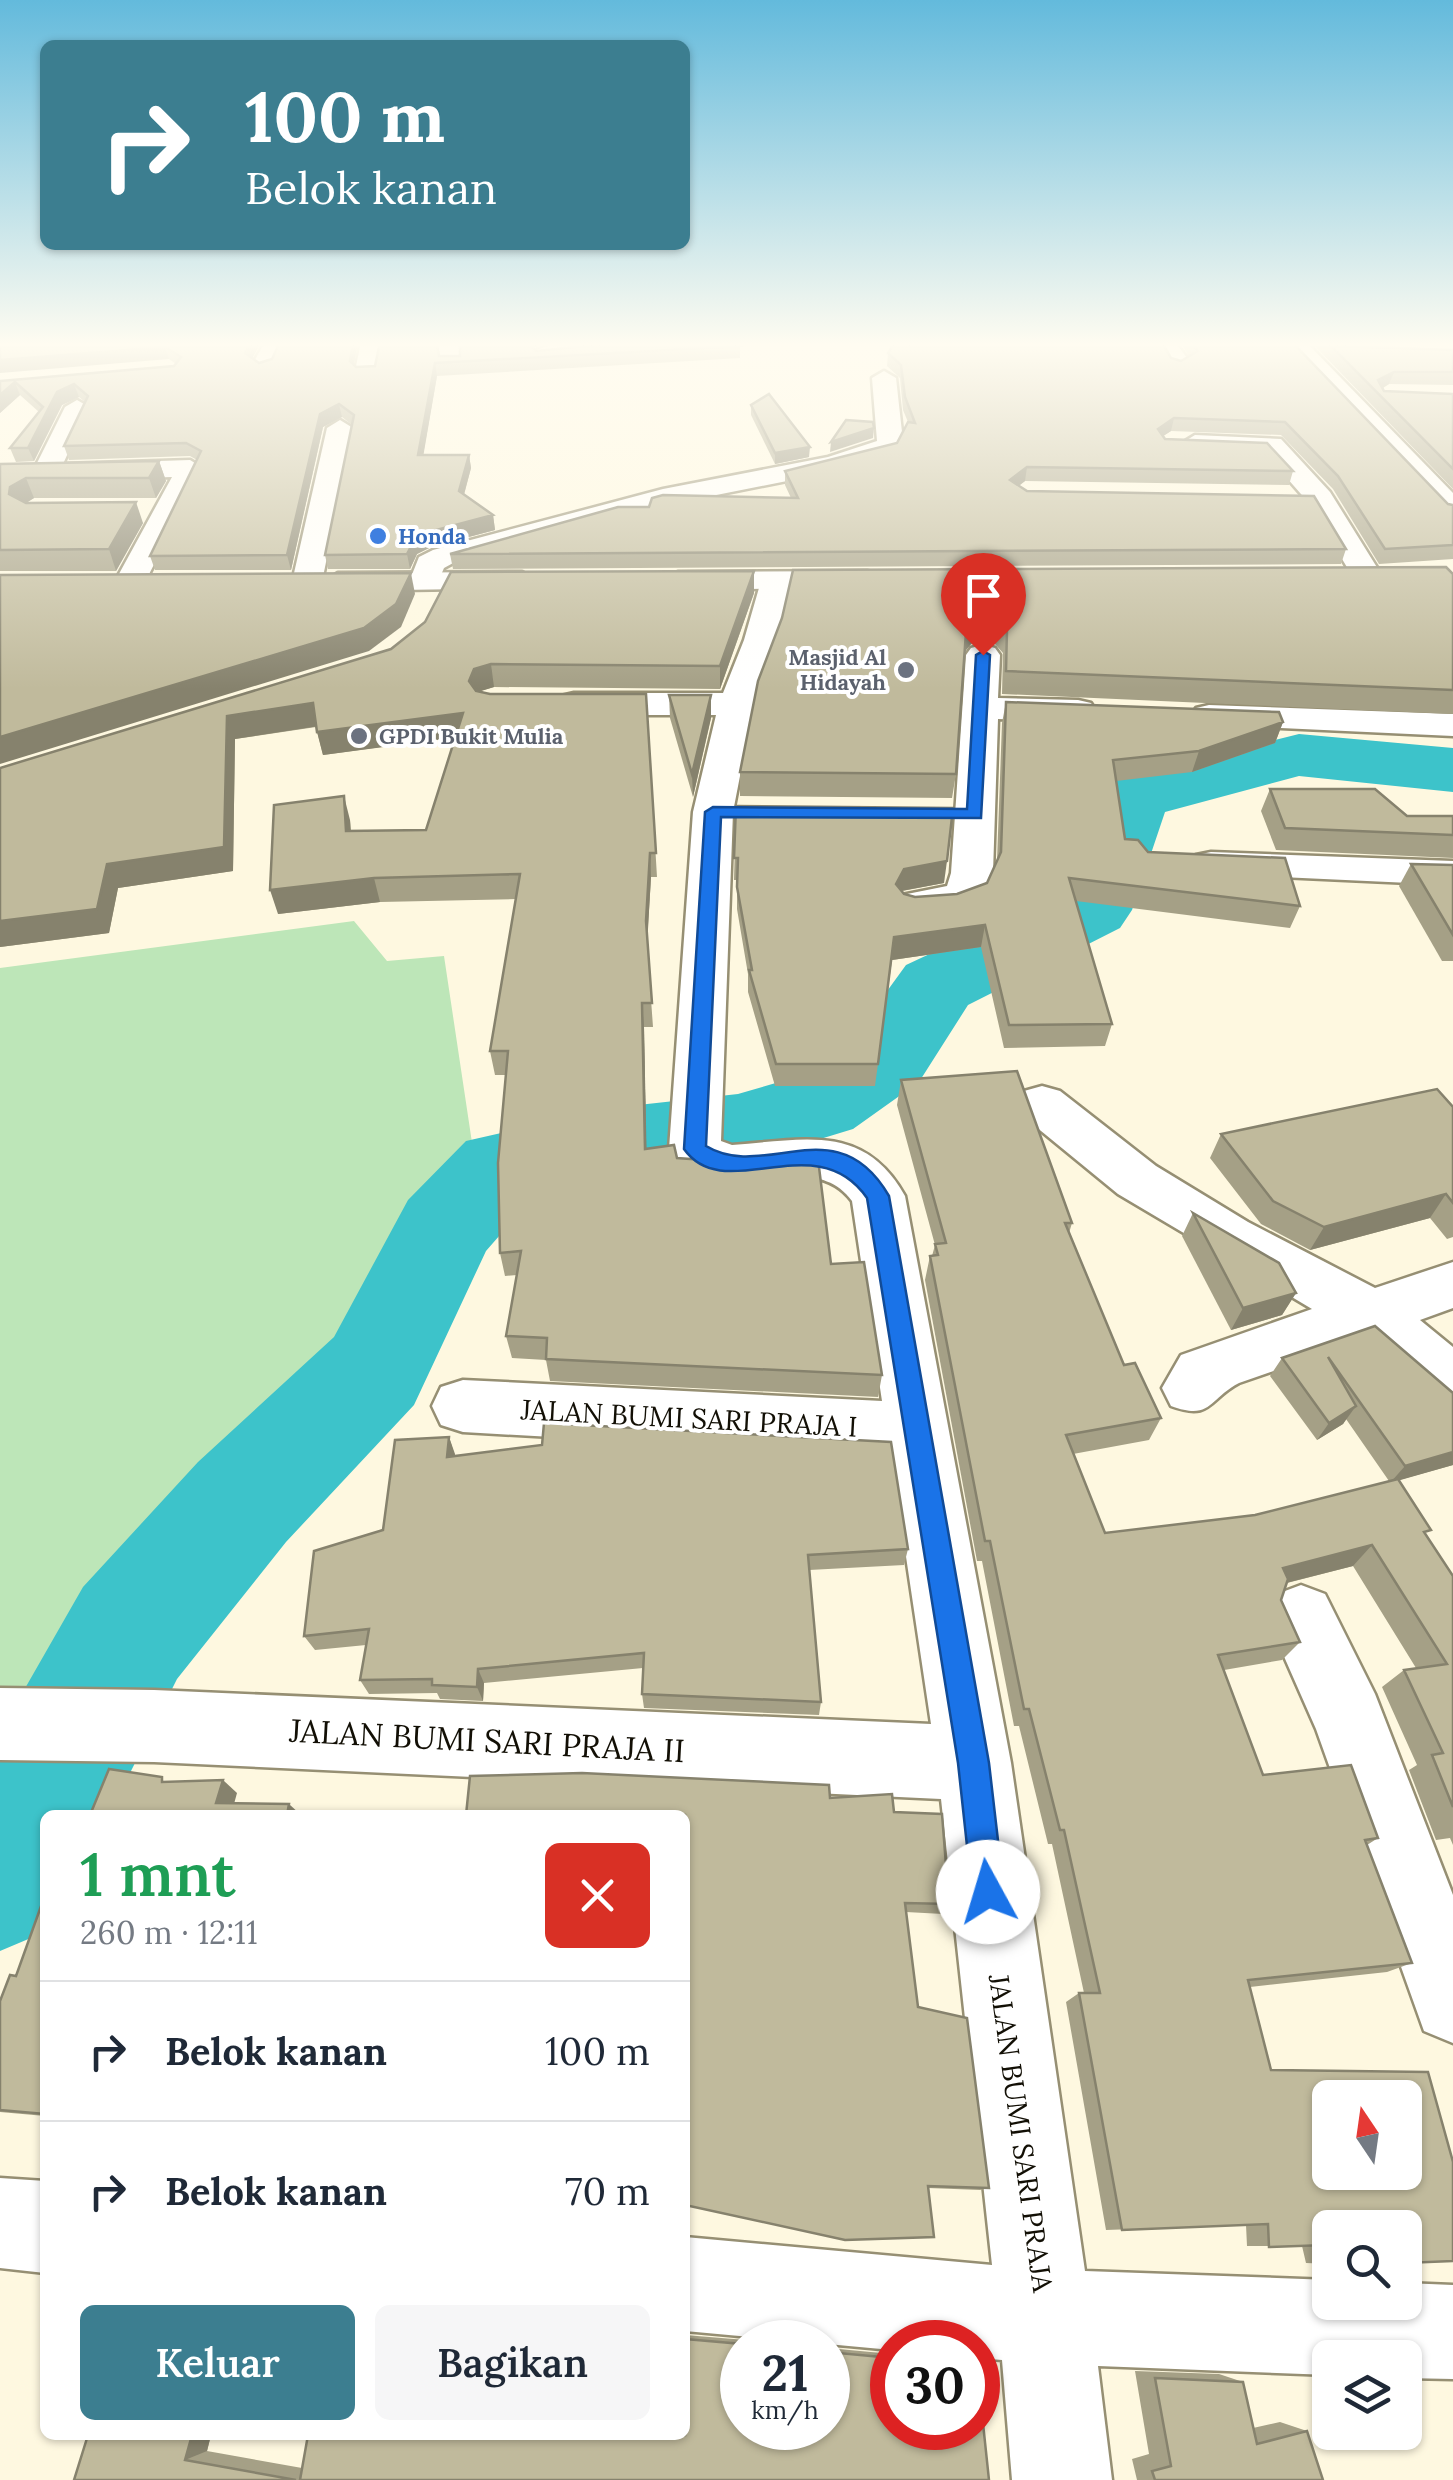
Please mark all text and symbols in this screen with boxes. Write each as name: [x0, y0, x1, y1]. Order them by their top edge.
text: 100 m: [245, 72, 445, 161]
icon: right: [80, 80, 210, 210]
text: Belok kanan: [245, 159, 497, 216]
place label: Honda: [398, 522, 467, 550]
marker: Honda: [367, 525, 389, 547]
pin: [941, 553, 1026, 656]
icon: arrive: [956, 568, 1011, 623]
place label: Masjid Al Hidayah: [788, 643, 886, 696]
marker: Masjid Al Hidayah: [895, 659, 917, 681]
place label: GPDI Bukit Mulia: [379, 722, 564, 750]
marker: GPDI Bukit Mulia: [348, 725, 370, 747]
street label: JALAN BUMI SARI PRAJA I: [519, 1391, 858, 1445]
street label: JALAN BUMI SARI PRAJA II: [287, 1710, 686, 1771]
text: 1 mnt: [80, 1836, 235, 1912]
position arrow: [936, 1840, 1040, 1944]
button: close: [545, 1843, 650, 1948]
text: 260 m · 12:11: [80, 1912, 258, 1953]
street label: JALAN BUMI SARI PRAJA: [981, 1971, 1061, 2295]
icon: right: [80, 2024, 135, 2079]
text: Belok kanan: [165, 2027, 387, 2075]
text: 100 m: [545, 2027, 650, 2075]
north arrow: [1312, 2080, 1422, 2190]
map controls: [1312, 2080, 1422, 2450]
icon: right: [80, 2164, 135, 2219]
text: Belok kanan: [165, 2167, 387, 2215]
text: 70 m: [565, 2167, 650, 2215]
button: search: [1312, 2210, 1422, 2320]
button: Keluar: [80, 2305, 355, 2420]
button: Bagikan: [375, 2305, 650, 2420]
speed limit sign: 30: [870, 2320, 1000, 2450]
button: layers: [1312, 2340, 1422, 2450]
text: 21: [762, 2341, 808, 2405]
text: km/h: [751, 2394, 819, 2426]

